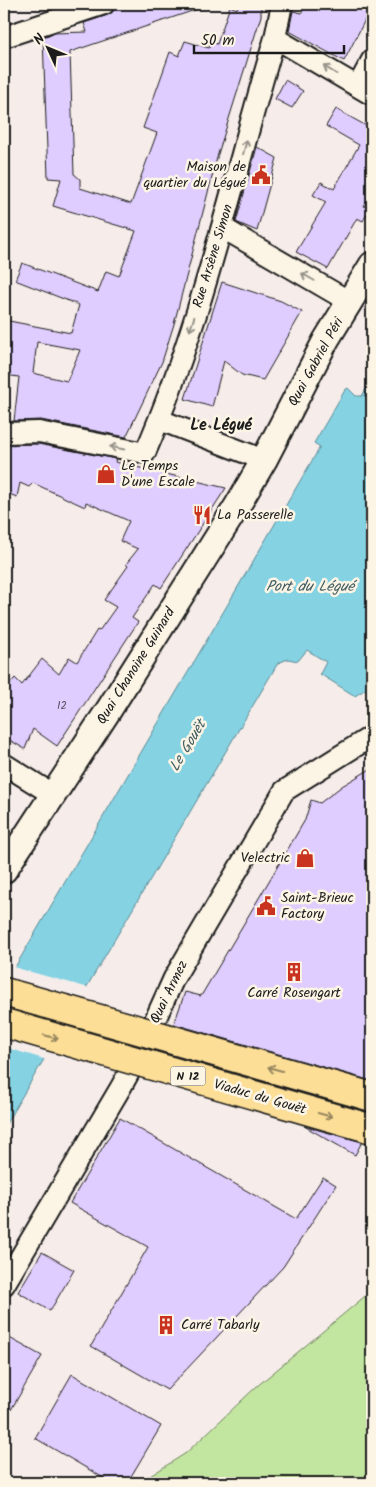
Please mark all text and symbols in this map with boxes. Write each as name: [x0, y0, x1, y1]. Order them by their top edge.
north arrow: [22, 22, 72, 72]
scale bar: [194, 22, 344, 54]
text: N: [28, 29, 50, 50]
text: 50 m: [201, 29, 235, 53]
one-way arrow: [324, 64, 338, 74]
one-way arrow: [240, 139, 250, 155]
place label: Maison de quartier du Légué: [144, 156, 247, 194]
public building icon: Maison de quartier du Légué: [250, 164, 272, 186]
street label: Rue Arsène Simon: [187, 202, 239, 310]
one-way arrow: [301, 272, 315, 282]
street label: Quai Gabriel Péri: [282, 313, 350, 410]
one-way arrow: [187, 316, 196, 331]
district label: Le Légué: [190, 413, 252, 438]
one-way arrow: [109, 442, 125, 452]
place label: Le Temps D'une Escale: [121, 455, 196, 493]
shop icon: Le Temps D'une Escale: [95, 463, 117, 485]
restaurant icon: La Passerelle: [191, 504, 213, 526]
place label: La Passerelle: [217, 504, 294, 526]
water label: Port du Légué: [266, 575, 357, 599]
street label: Quai Chanoine Guinard: [91, 602, 181, 729]
house number: 12: [57, 697, 67, 715]
water label: Le Gouët: [163, 714, 214, 776]
place label: Velectric: [241, 847, 290, 869]
shop icon: Velectric: [294, 847, 316, 869]
place label: Saint-Brieuc Factory: [281, 887, 354, 925]
public building icon: Saint-Brieuc Factory: [255, 895, 277, 917]
street label: Quai Armez: [144, 957, 194, 1027]
building icon: Carré Rosengart: [283, 961, 305, 983]
place label: Carré Rosengart: [247, 982, 341, 1004]
one-way arrow: [42, 1032, 58, 1042]
one-way arrow: [267, 1064, 283, 1074]
road number: N 12: [170, 1066, 206, 1086]
street label: Viaduc du Gouët: [211, 1073, 309, 1121]
one-way arrow: [316, 1111, 332, 1121]
building icon: Carré Tabarly: [155, 1314, 177, 1336]
place label: Carré Tabarly: [181, 1314, 260, 1336]

